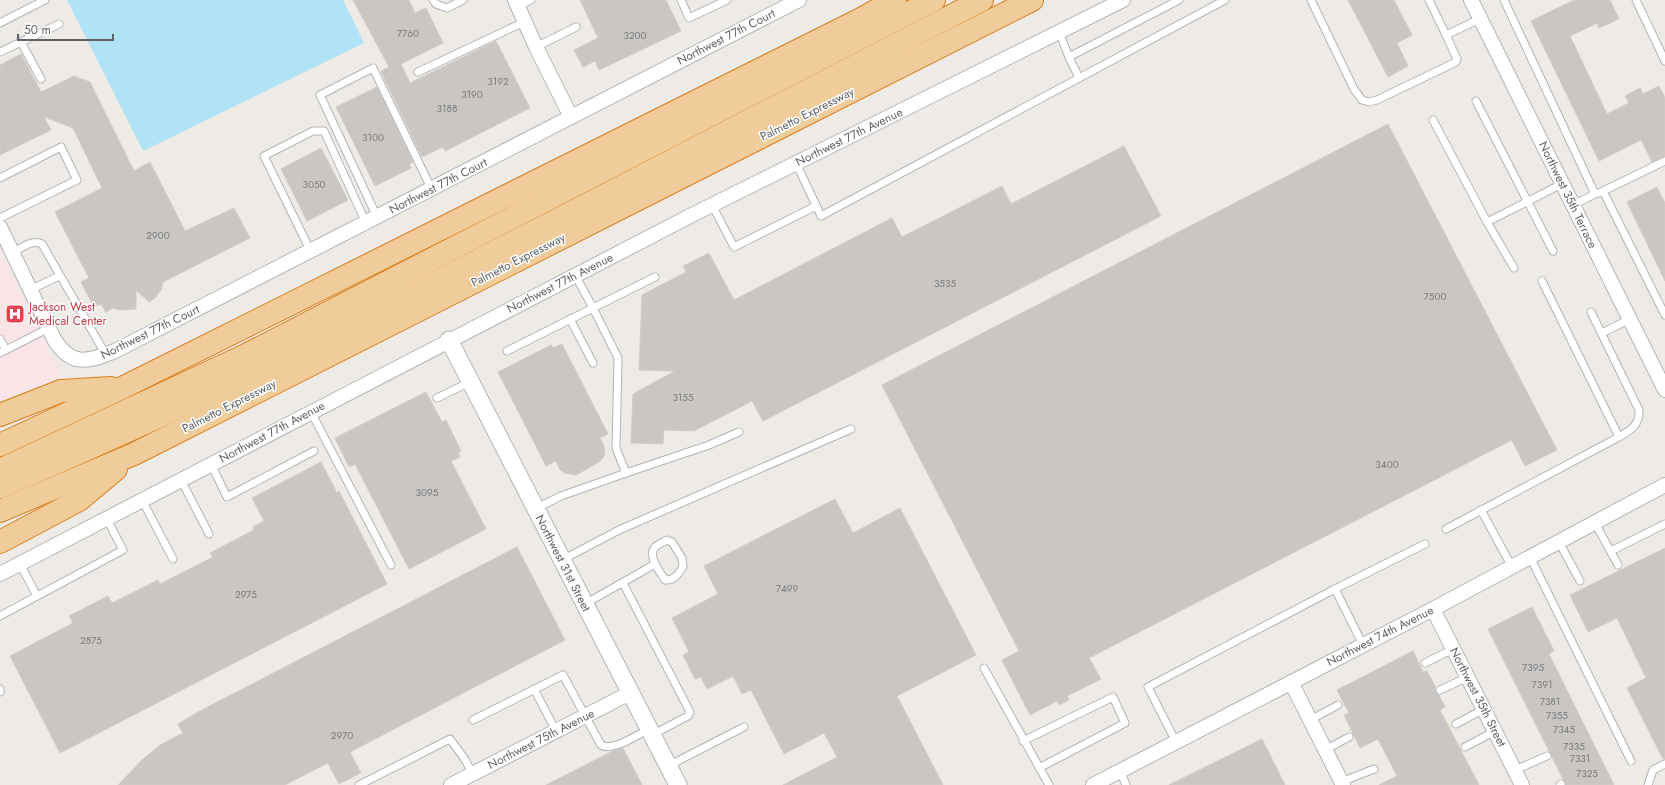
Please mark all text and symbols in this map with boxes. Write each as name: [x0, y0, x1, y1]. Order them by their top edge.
street label: Northwest 77th Court: [674, 4, 778, 70]
scale bar: [18, 16, 113, 42]
text: 50 m: [24, 21, 51, 39]
house number: 7760: [397, 26, 419, 41]
house number: 3200: [623, 28, 647, 43]
house number: 3192: [487, 74, 509, 89]
street label: Palmetto Expressway: [757, 82, 858, 146]
house number: 3190: [461, 87, 483, 102]
house number: 3188: [437, 101, 457, 116]
street label: Northwest 77th Avenue: [792, 103, 906, 171]
house number: 3100: [362, 130, 384, 145]
street label: Northwest 35th Terrace: [1534, 138, 1602, 252]
street label: Northwest 77th Court: [386, 153, 490, 219]
house number: 3050: [302, 177, 326, 192]
house number: 2900: [146, 228, 170, 243]
street label: Palmetto Expressway: [468, 228, 569, 292]
street label: Northwest 77th Avenue: [504, 248, 616, 318]
house number: 3535: [934, 276, 956, 291]
house number: 7500: [1424, 289, 1446, 304]
place label: Jackson West Medical Center: [27, 298, 107, 330]
street label: Northwest 77th Court: [98, 300, 203, 364]
hospital icon: Jackson West Medical Center: [4, 303, 26, 325]
street label: Palmetto Expressway: [179, 374, 280, 438]
house number: 3155: [672, 390, 694, 405]
street label: Northwest 77th Avenue: [216, 397, 328, 467]
house number: 3400: [1375, 457, 1399, 472]
house number: 3095: [416, 485, 439, 500]
street label: Northwest 31st Street: [531, 511, 595, 615]
house number: 7499: [776, 581, 799, 596]
house number: 2975: [235, 587, 257, 602]
street label: Northwest 74th Avenue: [1323, 601, 1437, 671]
house number: 2875: [80, 633, 102, 648]
street label: Northwest 35th Street: [1445, 644, 1511, 750]
house number: 7395: [1522, 660, 1544, 675]
house number: 7391: [1532, 677, 1552, 692]
house number: 7381: [1540, 694, 1560, 709]
street label: Northwest 75th Avenue: [484, 704, 598, 774]
house number: 7355: [1546, 708, 1568, 723]
house number: 7345: [1553, 722, 1575, 737]
house number: 2970: [331, 728, 353, 743]
house number: 7335: [1563, 739, 1585, 754]
house number: 7331: [1570, 751, 1590, 766]
house number: 7325: [1576, 766, 1598, 781]

